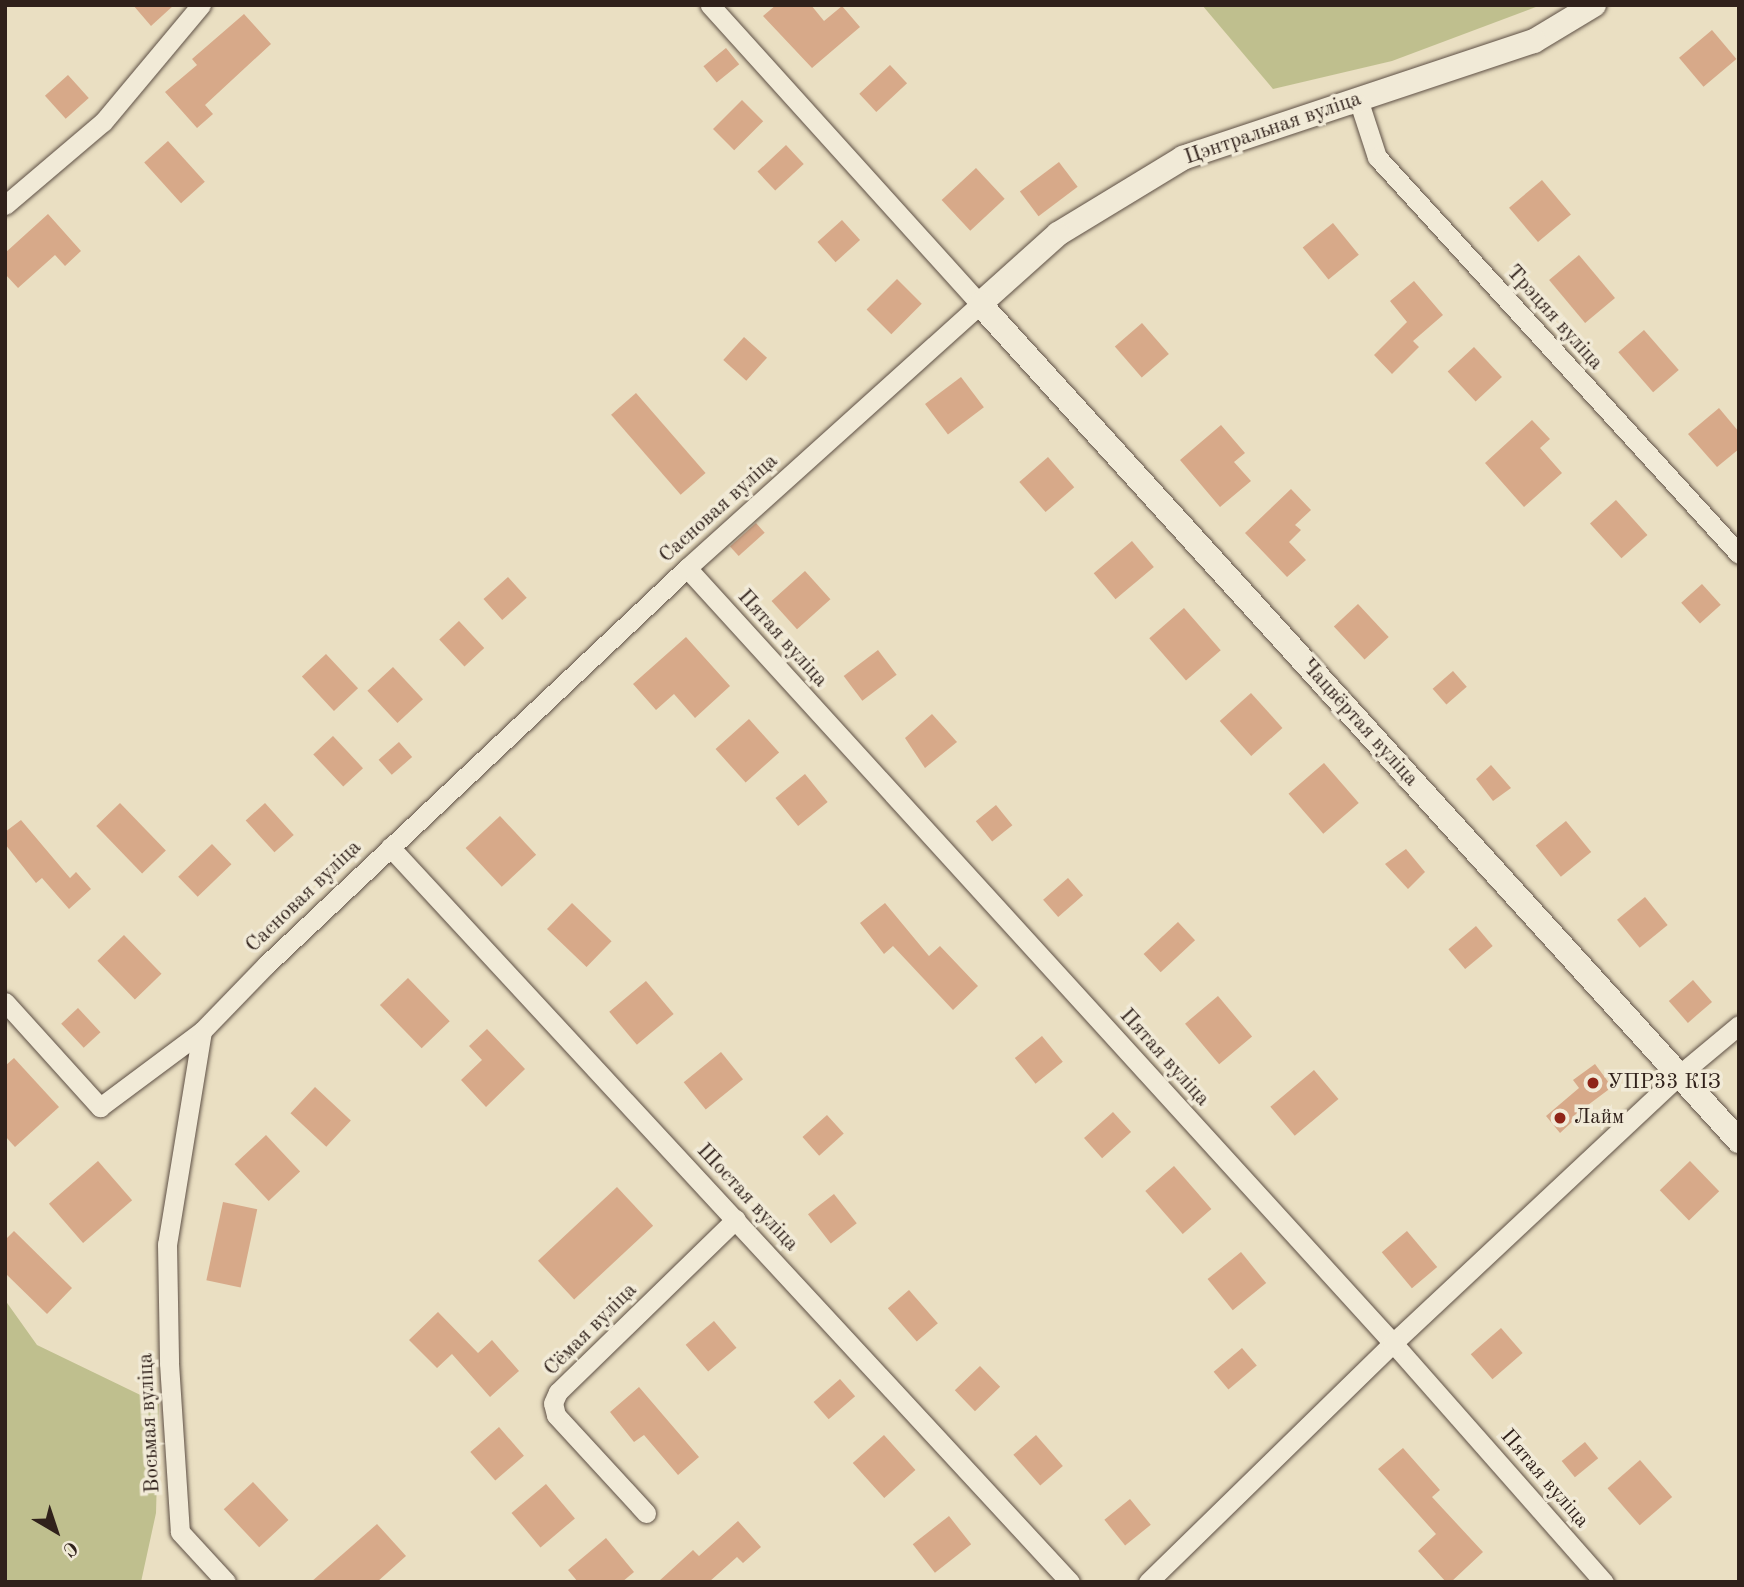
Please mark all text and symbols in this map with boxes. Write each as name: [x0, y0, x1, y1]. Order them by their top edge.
street label: Цэнтральная вуліца: [1181, 87, 1365, 171]
street label: Трэцяя вуліца: [1500, 260, 1608, 376]
street label: Сасновая вуліца: [654, 449, 784, 569]
street label: Пятая вуліца: [732, 585, 832, 693]
street label: Чацвёртая вуліца: [1295, 654, 1423, 792]
street label: Сасновая вуліца: [241, 836, 367, 958]
street label: Пятая вуліца: [1114, 1004, 1214, 1112]
place label: УПР33 КІЗ: [1607, 1070, 1721, 1096]
marker: УПР33 КІЗ: [1585, 1075, 1601, 1091]
place label: Лайм: [1574, 1105, 1624, 1131]
marker: Лайм: [1552, 1110, 1568, 1126]
street label: Шостая вуліца: [691, 1139, 803, 1257]
street label: Сёмая вуліца: [539, 1278, 643, 1382]
street label: Восьмая вуліца: [134, 1352, 166, 1494]
street label: Пятая вуліца: [1494, 1424, 1594, 1534]
north arrow: [21, 1496, 91, 1566]
text: С: [59, 1536, 80, 1559]

